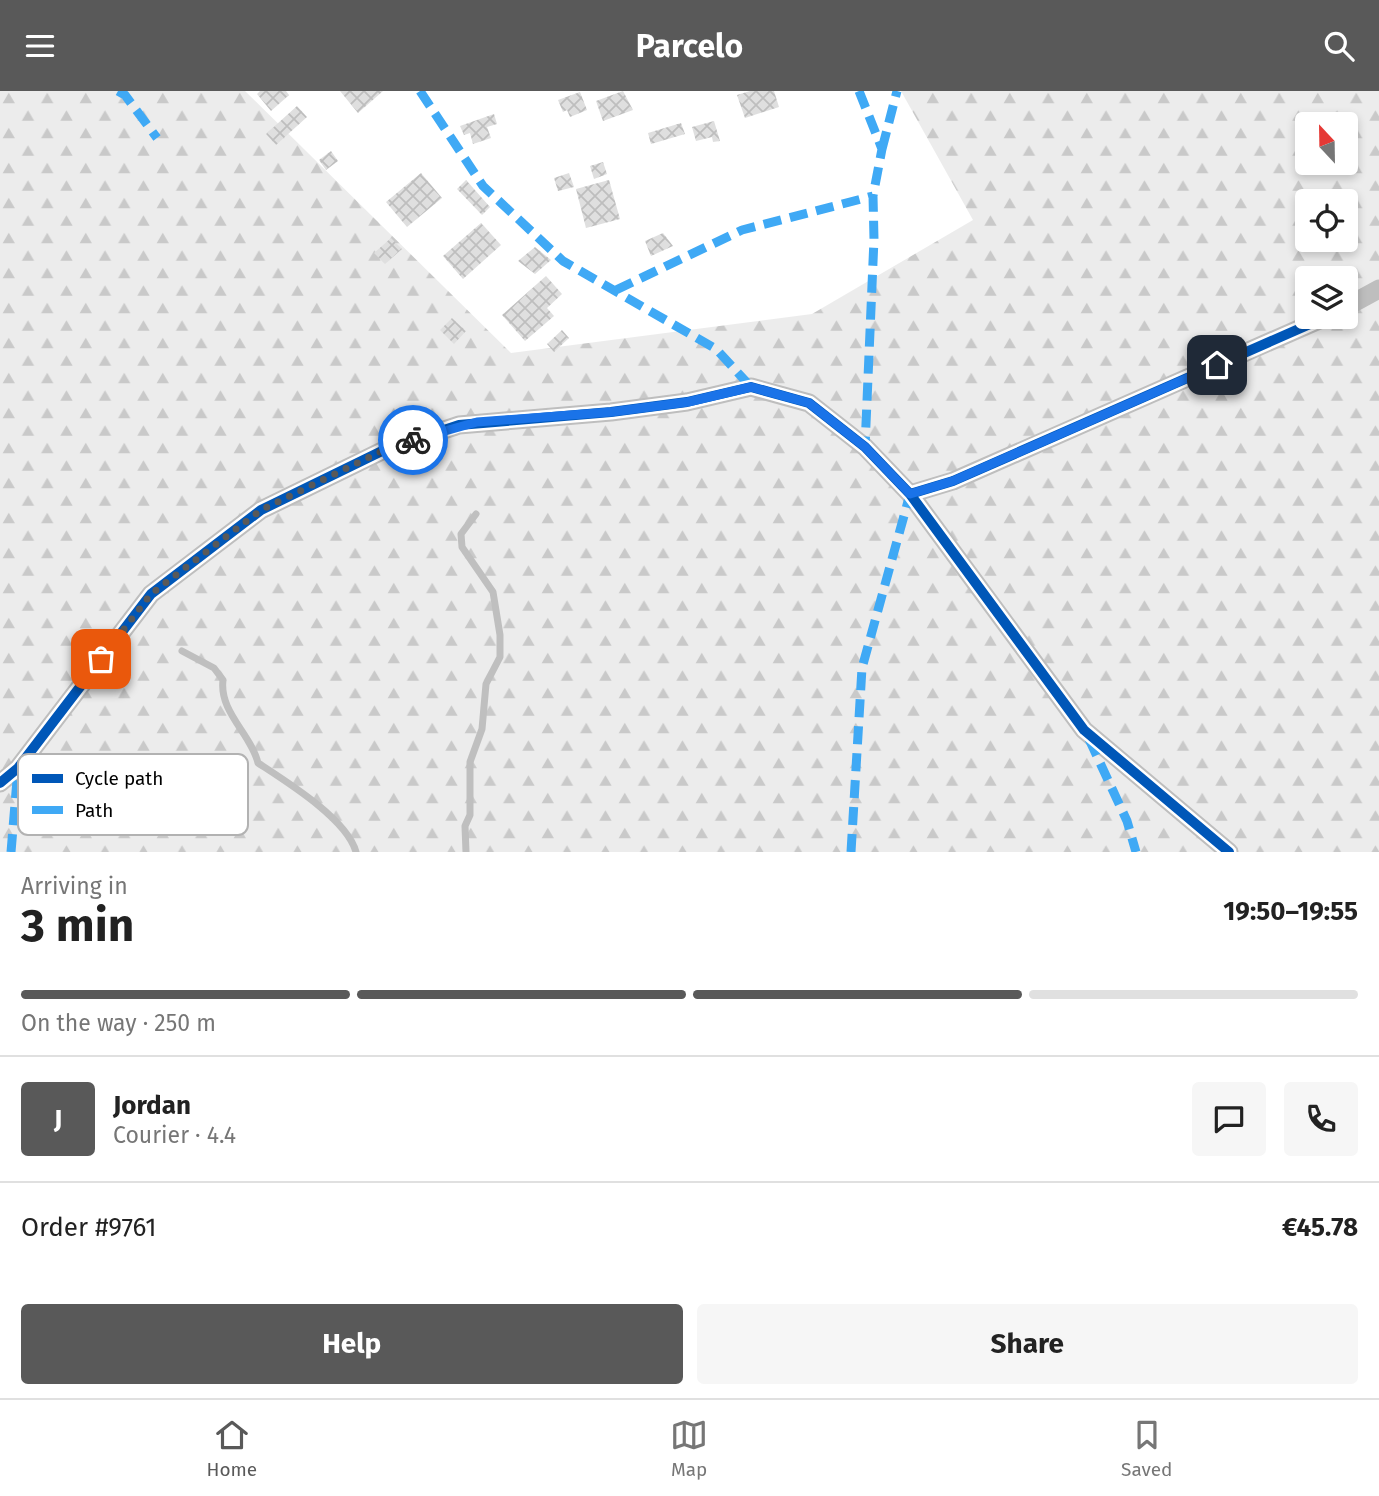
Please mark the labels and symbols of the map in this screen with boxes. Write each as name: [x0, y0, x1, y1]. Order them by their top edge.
north arrow: [1295, 112, 1358, 175]
pin: [1187, 335, 1247, 395]
courier: [378, 405, 448, 475]
pin: [71, 629, 131, 689]
legend: [18, 754, 248, 835]
text: Cycle path: [75, 767, 163, 790]
text: Path: [75, 799, 113, 822]

